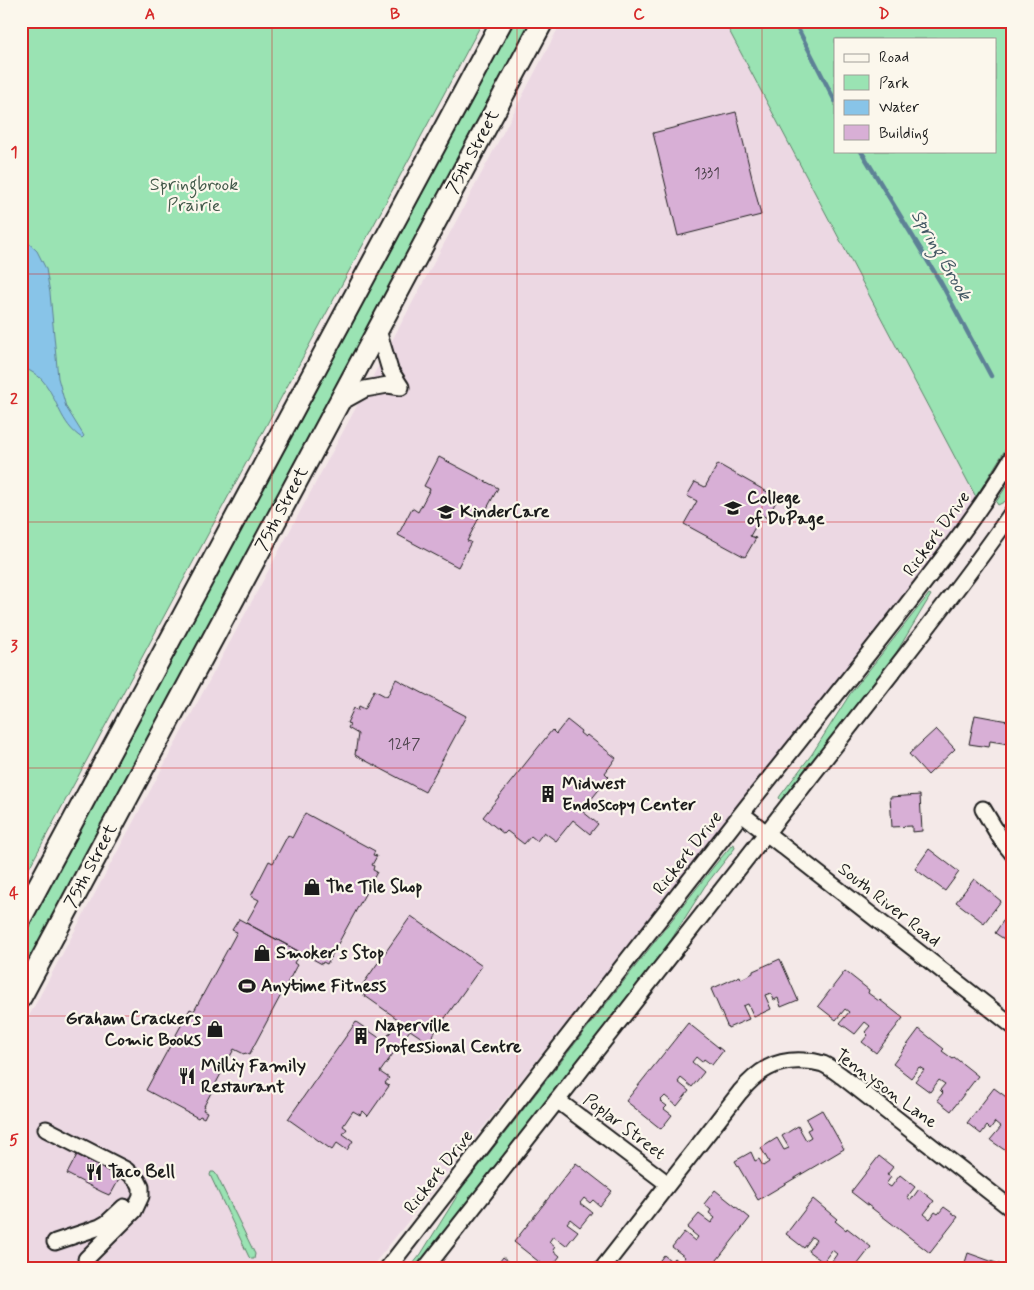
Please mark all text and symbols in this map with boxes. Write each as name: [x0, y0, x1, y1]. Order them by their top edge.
text: A: [145, 4, 155, 25]
text: B: [390, 4, 400, 25]
text: C: [633, 4, 645, 25]
text: D: [878, 4, 890, 25]
legend: [834, 38, 996, 152]
text: Road: [879, 48, 909, 68]
text: Park: [879, 74, 909, 94]
text: Water: [879, 98, 919, 118]
street label: 75th Street: [441, 105, 505, 198]
text: Building: [879, 124, 929, 145]
text: 1: [10, 142, 18, 163]
house number: 1331: [694, 164, 720, 184]
park label: Springbrook Prairie: [150, 173, 238, 218]
water label: Spring Brook: [903, 205, 978, 307]
text: 2: [10, 389, 18, 410]
street label: 75th Street: [250, 462, 314, 555]
place label: College of DuPage: [747, 486, 825, 531]
street label: Rickert Drive: [898, 486, 976, 582]
school or university icon: College of DuPage: [723, 498, 743, 518]
place label: KinderCare: [460, 500, 550, 524]
school or university icon: KinderCare: [436, 502, 456, 522]
text: 3: [10, 636, 18, 657]
house number: 1247: [388, 735, 420, 755]
place label: Midwest Endoscopy Center: [562, 772, 696, 817]
building icon: Midwest Endoscopy Center: [538, 784, 558, 804]
street label: Rickert Drive: [648, 806, 728, 900]
street label: 75th Street: [59, 819, 123, 912]
street label: South River Road: [833, 857, 945, 953]
place label: The Tile Shop: [326, 875, 423, 899]
shop icon: The Tile Shop: [302, 877, 322, 897]
text: 4: [9, 883, 19, 904]
place label: Smoker's Stop: [276, 941, 384, 965]
shop icon: Smoker's Stop: [252, 943, 272, 963]
place label: Anytime Fitness: [261, 974, 386, 998]
sports icon: Anytime Fitness: [237, 976, 257, 996]
place label: Graham Crackers Comic Books: [66, 1007, 201, 1052]
place label: Naperville Professional Centre: [375, 1014, 522, 1059]
shop icon: Graham Crackers Comic Books: [205, 1019, 225, 1039]
building icon: Naperville Professional Centre: [351, 1026, 371, 1046]
street label: Tennyson Lane: [830, 1044, 942, 1134]
place label: Milliy Family Restaurant: [201, 1054, 306, 1099]
restaurant icon: Milliy Family Restaurant: [177, 1066, 197, 1086]
street label: Poplar Street: [578, 1088, 670, 1166]
street label: Rickert Drive: [399, 1125, 479, 1219]
text: 5: [9, 1130, 19, 1151]
place label: Taco Bell: [108, 1160, 175, 1184]
restaurant icon: Taco Bell: [84, 1162, 104, 1182]

